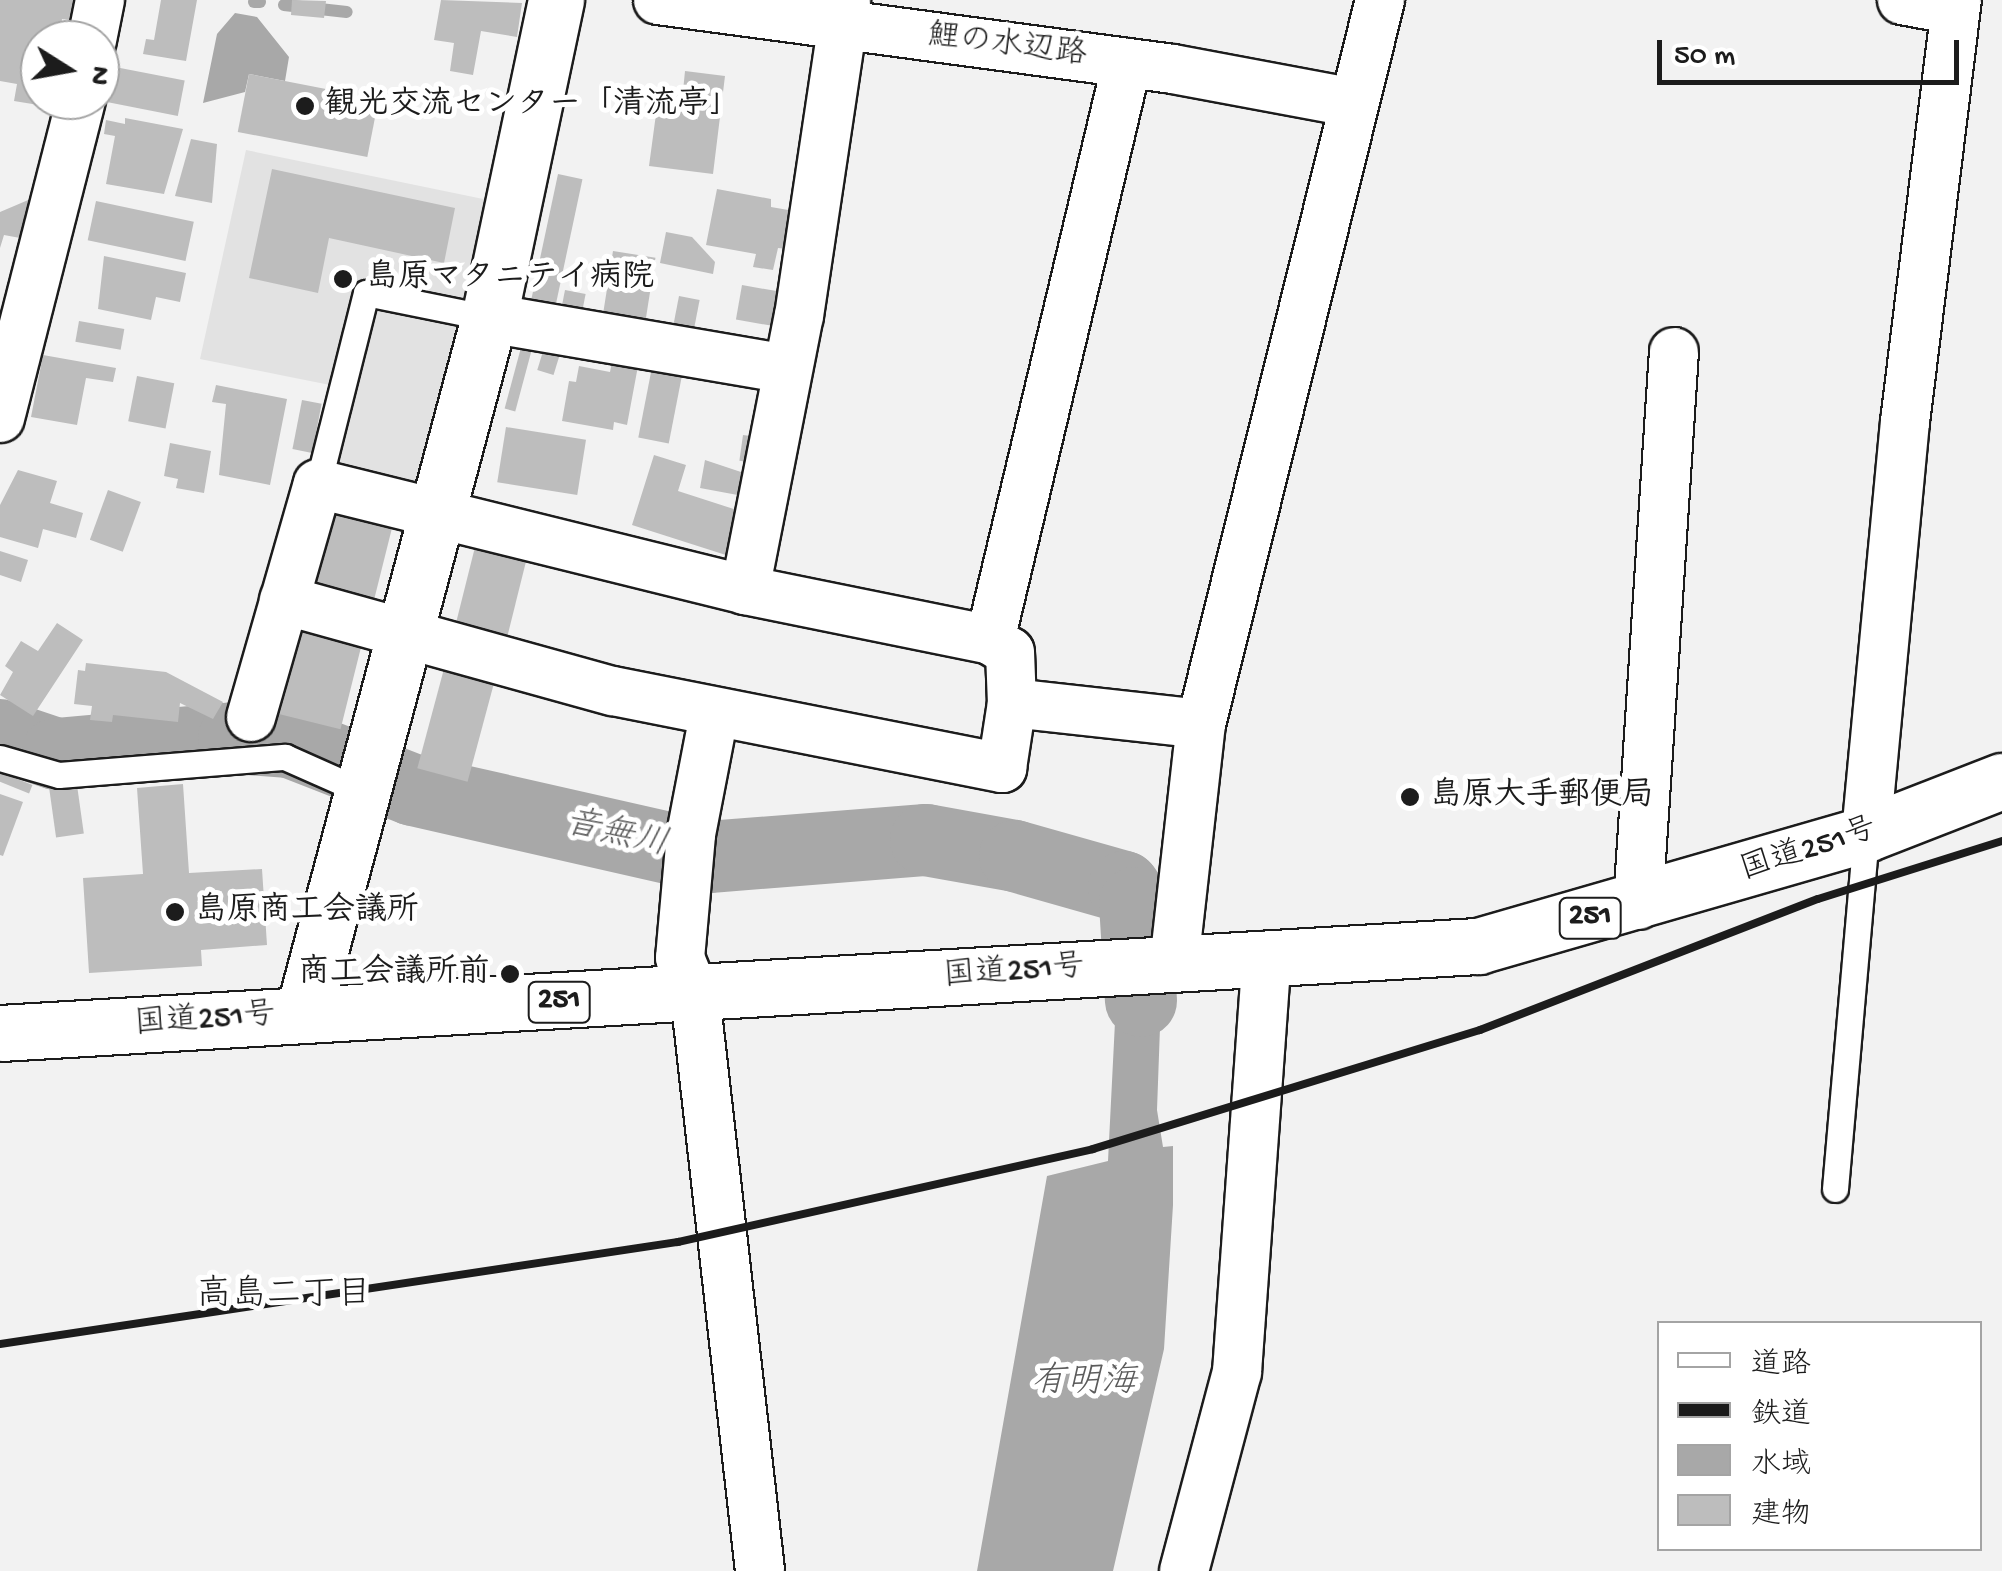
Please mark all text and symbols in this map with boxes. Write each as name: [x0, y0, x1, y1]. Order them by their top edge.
street label: 鯉の水辺路: [925, 18, 1089, 76]
north arrow: [20, 20, 120, 120]
scale bar: [1662, 20, 1964, 82]
text: 50 m: [1674, 40, 1735, 75]
text: N: [80, 63, 116, 88]
place label: 観光交流センター「清流亭」: [325, 87, 741, 125]
marker: 観光交流センター「清流亭」: [294, 95, 316, 117]
place label: 島原マタニテイ病院: [366, 260, 654, 298]
marker: 島原マタニテイ病院: [330, 266, 356, 292]
place label: 島原大手郵便局: [1430, 778, 1654, 816]
marker: 島原大手郵便局: [1399, 786, 1421, 808]
water label: 音無川: [560, 804, 672, 868]
street label: 国道251号: [1736, 811, 1882, 891]
place label: 島原商工会議所: [195, 893, 419, 931]
road number: 251: [1558, 893, 1622, 943]
marker: 島原商工会議所: [164, 901, 186, 923]
street label: 国道251号: [942, 949, 1086, 997]
place label: 商工会議所前: [298, 955, 490, 993]
marker: 商工会議所前: [499, 963, 521, 985]
road number: 251: [526, 977, 592, 1027]
street label: 国道251号: [133, 997, 277, 1045]
district label: 高島二丁目: [197, 1276, 371, 1318]
legend: [1657, 1321, 1982, 1551]
text: 道路: [1751, 1349, 1811, 1384]
water label: 有明海: [1032, 1363, 1136, 1405]
text: 鉄道: [1751, 1399, 1811, 1434]
text: 水域: [1751, 1449, 1811, 1484]
text: 建物: [1751, 1499, 1811, 1534]

